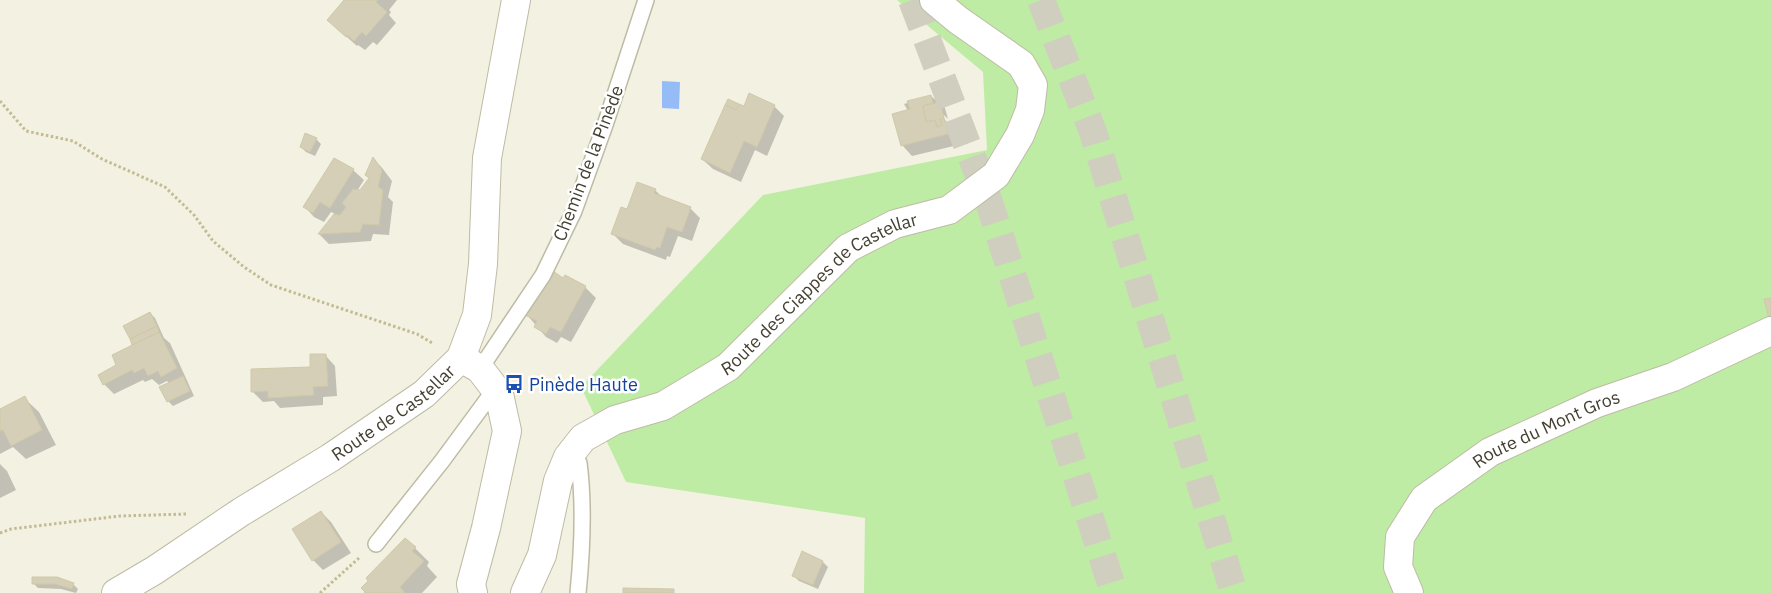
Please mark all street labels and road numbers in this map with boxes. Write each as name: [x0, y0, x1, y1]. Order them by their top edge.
street label: Chemin de la Pinède: [548, 82, 628, 244]
street label: Route des Ciappes de Castellar: [717, 207, 920, 380]
street label: Route de Castellar: [327, 359, 460, 465]
street label: Route du Mont Gros: [1467, 385, 1623, 473]

